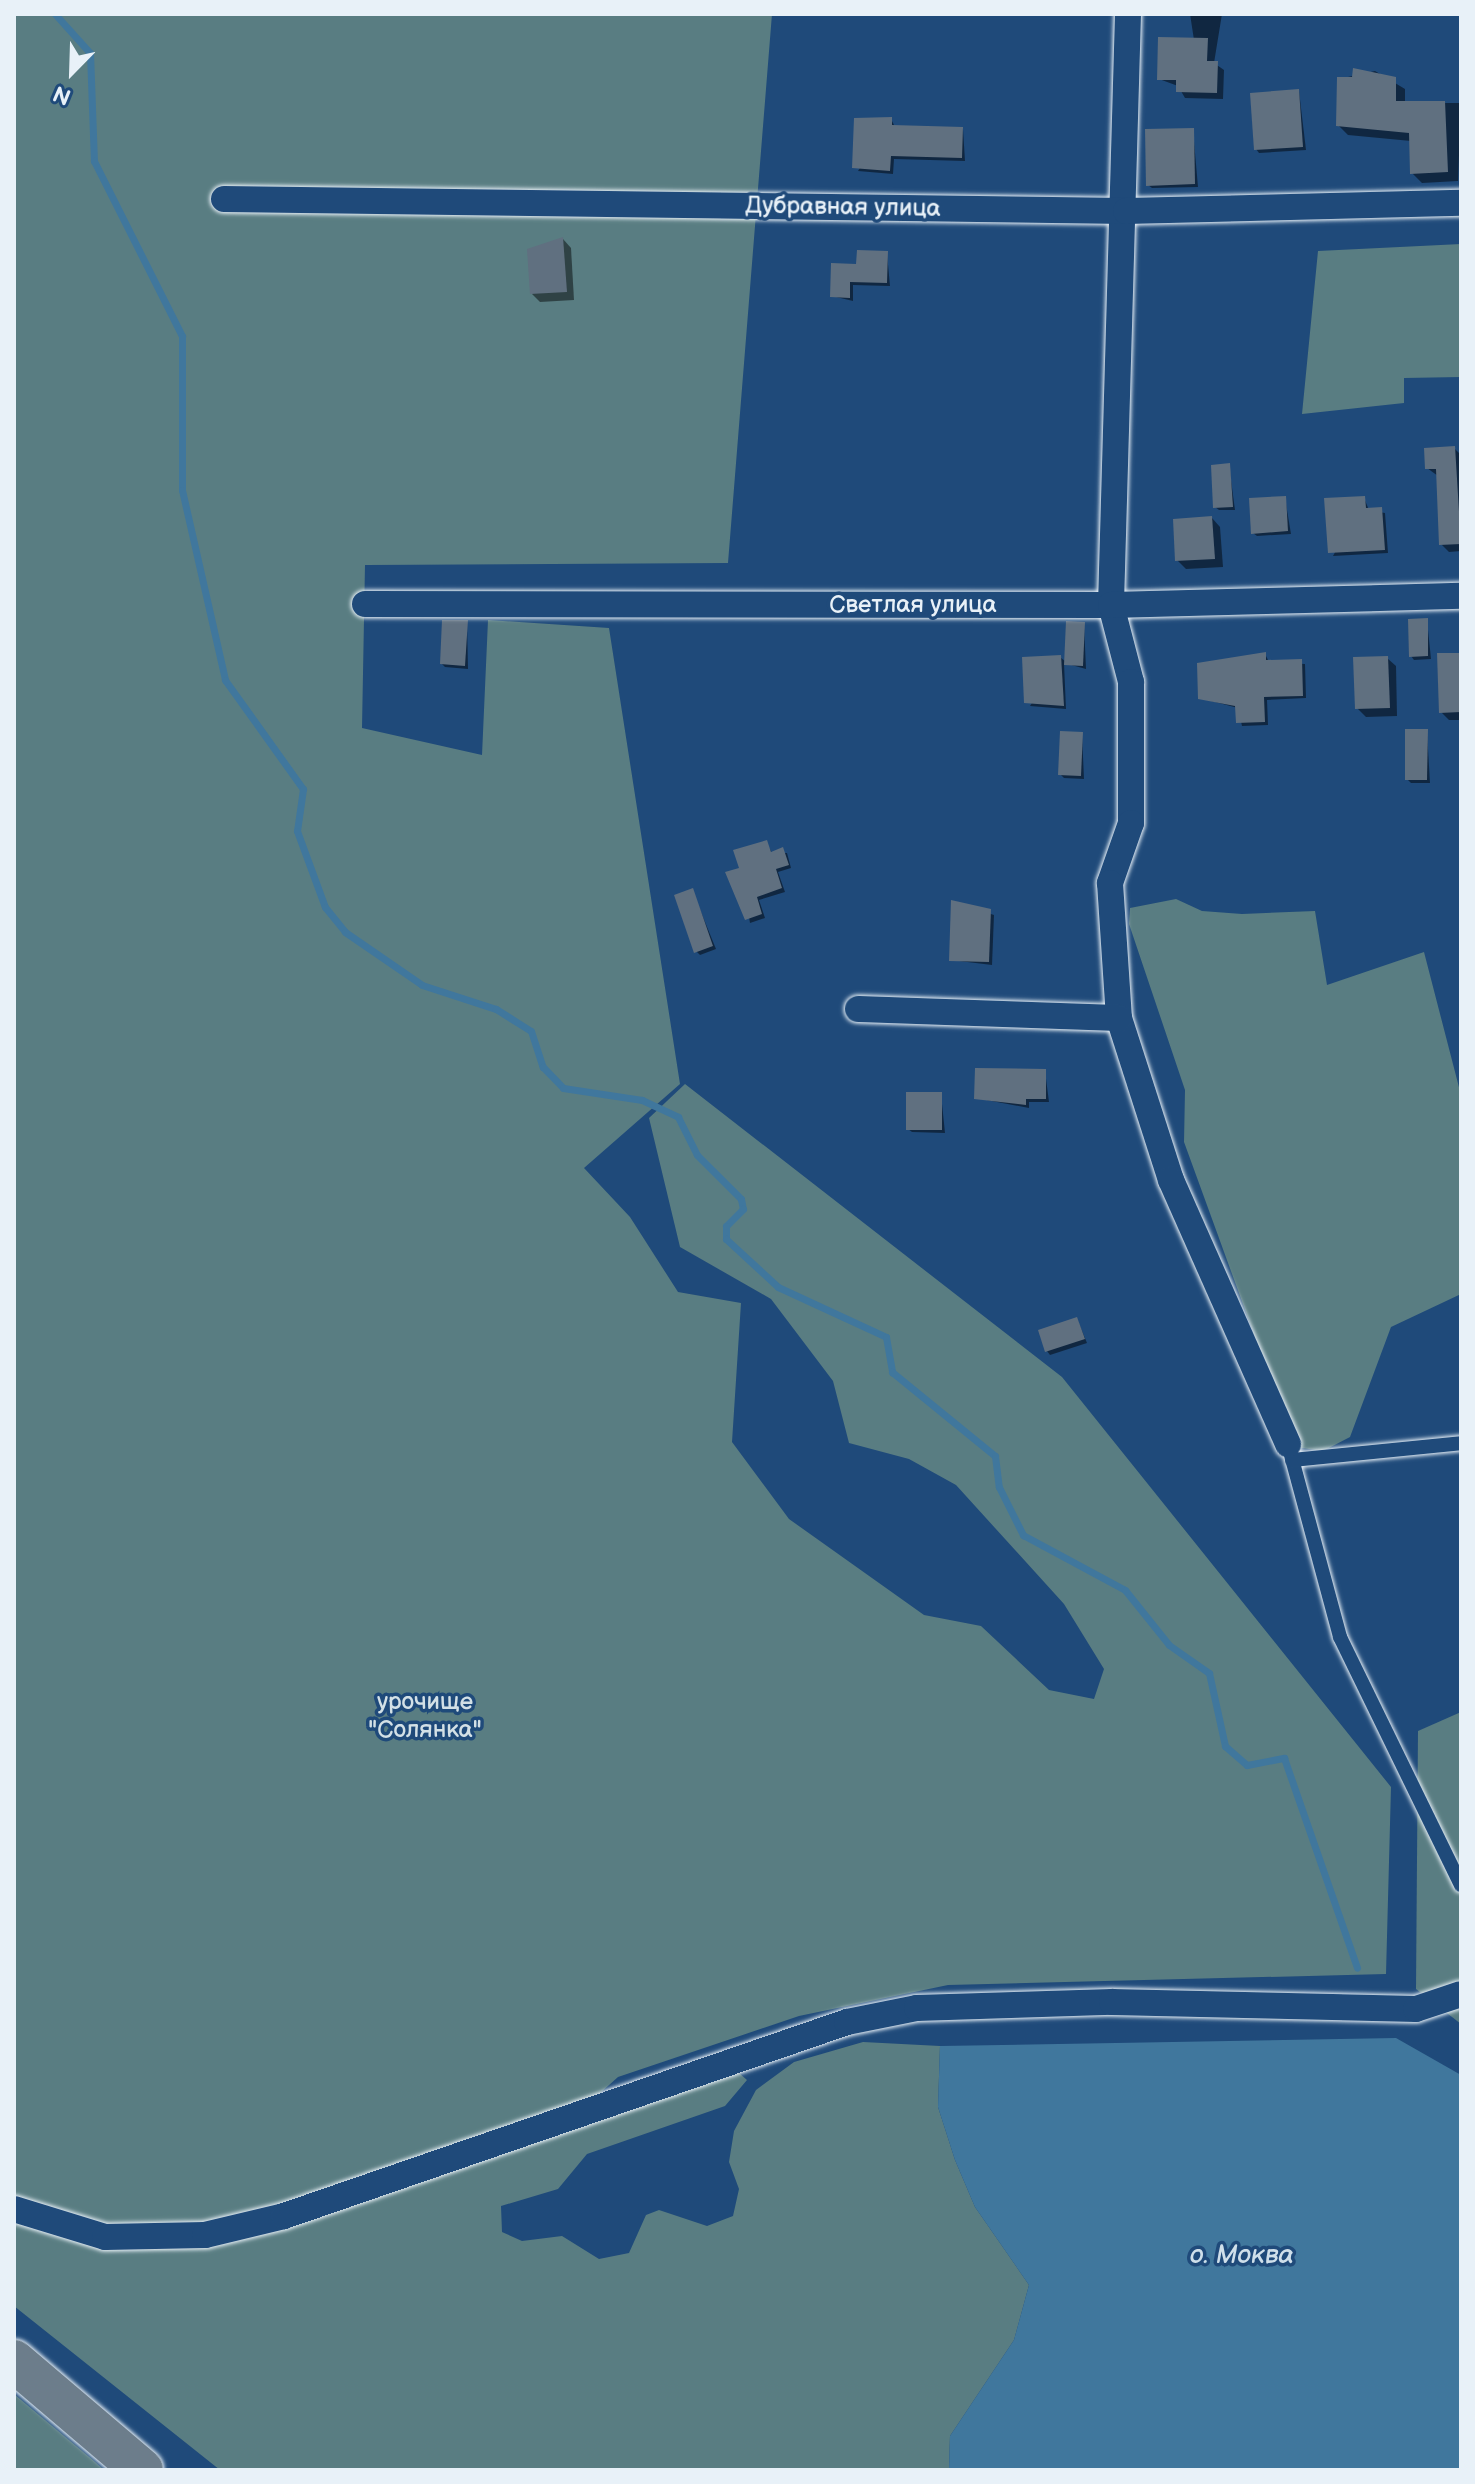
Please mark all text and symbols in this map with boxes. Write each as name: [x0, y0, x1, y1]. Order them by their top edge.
north arrow: [32, 32, 112, 112]
text: N: [50, 79, 75, 110]
street label: Дубравная улица: [745, 191, 941, 223]
street label: Светлая улица: [829, 591, 997, 619]
park label: урочище "Солянка": [368, 1688, 482, 1744]
water label: о. Моква: [1190, 2240, 1294, 2272]

